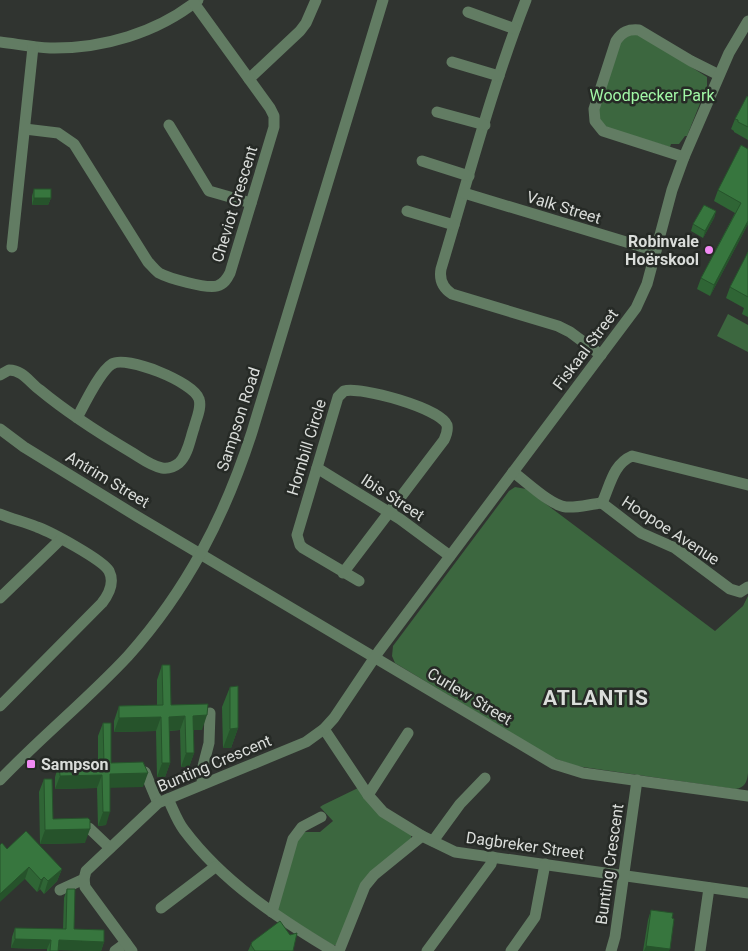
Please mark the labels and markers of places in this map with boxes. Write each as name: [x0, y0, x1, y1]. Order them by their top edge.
place label: Robinvale Hoërskool: [625, 232, 699, 269]
marker: Robinvale Hoërskool: [703, 244, 715, 256]
place label: Sampson: [41, 755, 109, 774]
marker: Sampson: [25, 758, 37, 770]

